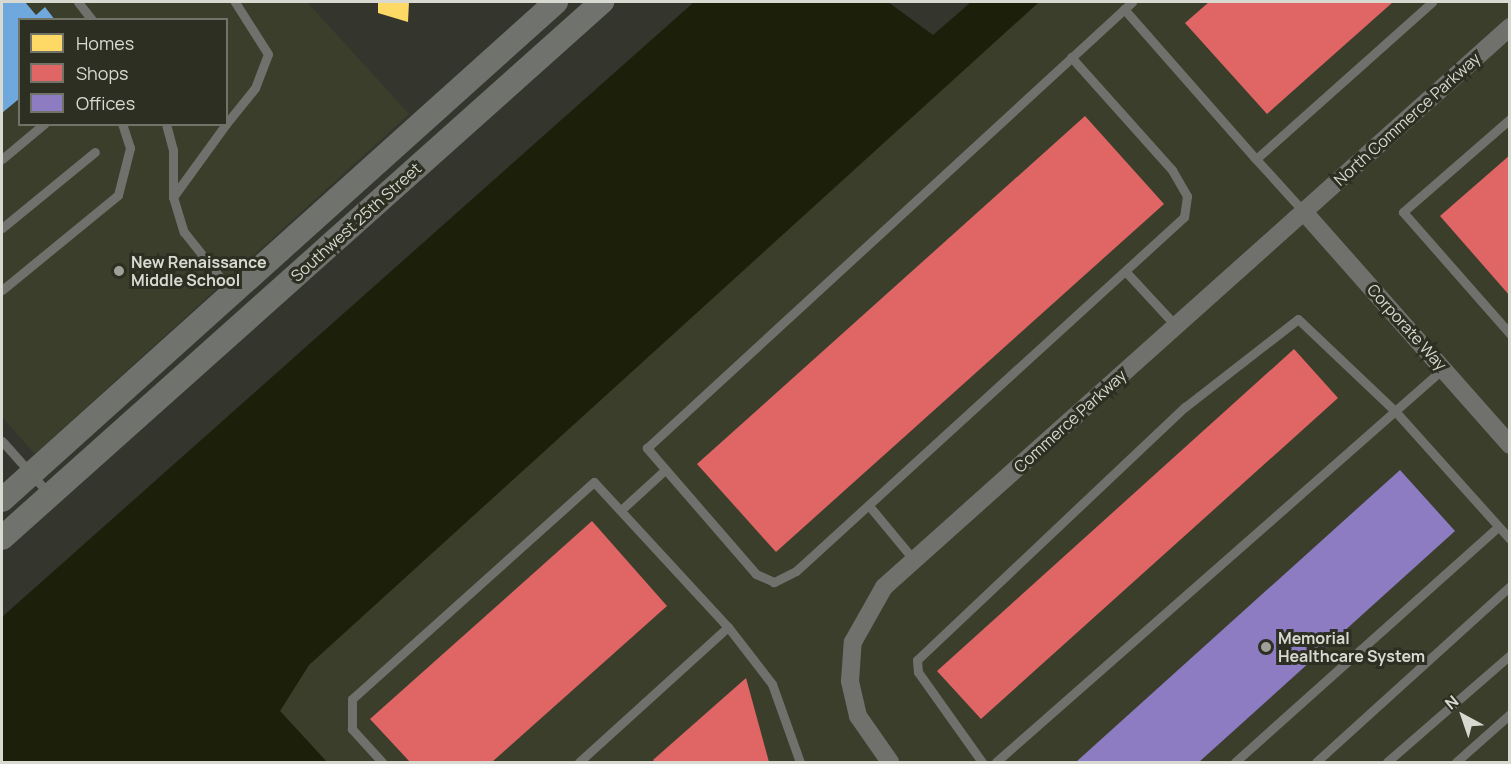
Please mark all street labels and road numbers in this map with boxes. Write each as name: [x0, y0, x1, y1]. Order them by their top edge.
street label: North Commerce Parkway: [1330, 48, 1484, 190]
street label: Southwest 25th Street: [287, 158, 425, 286]
street label: Corporate Way: [1363, 280, 1451, 374]
street label: Commerce Parkway: [1010, 365, 1130, 477]

